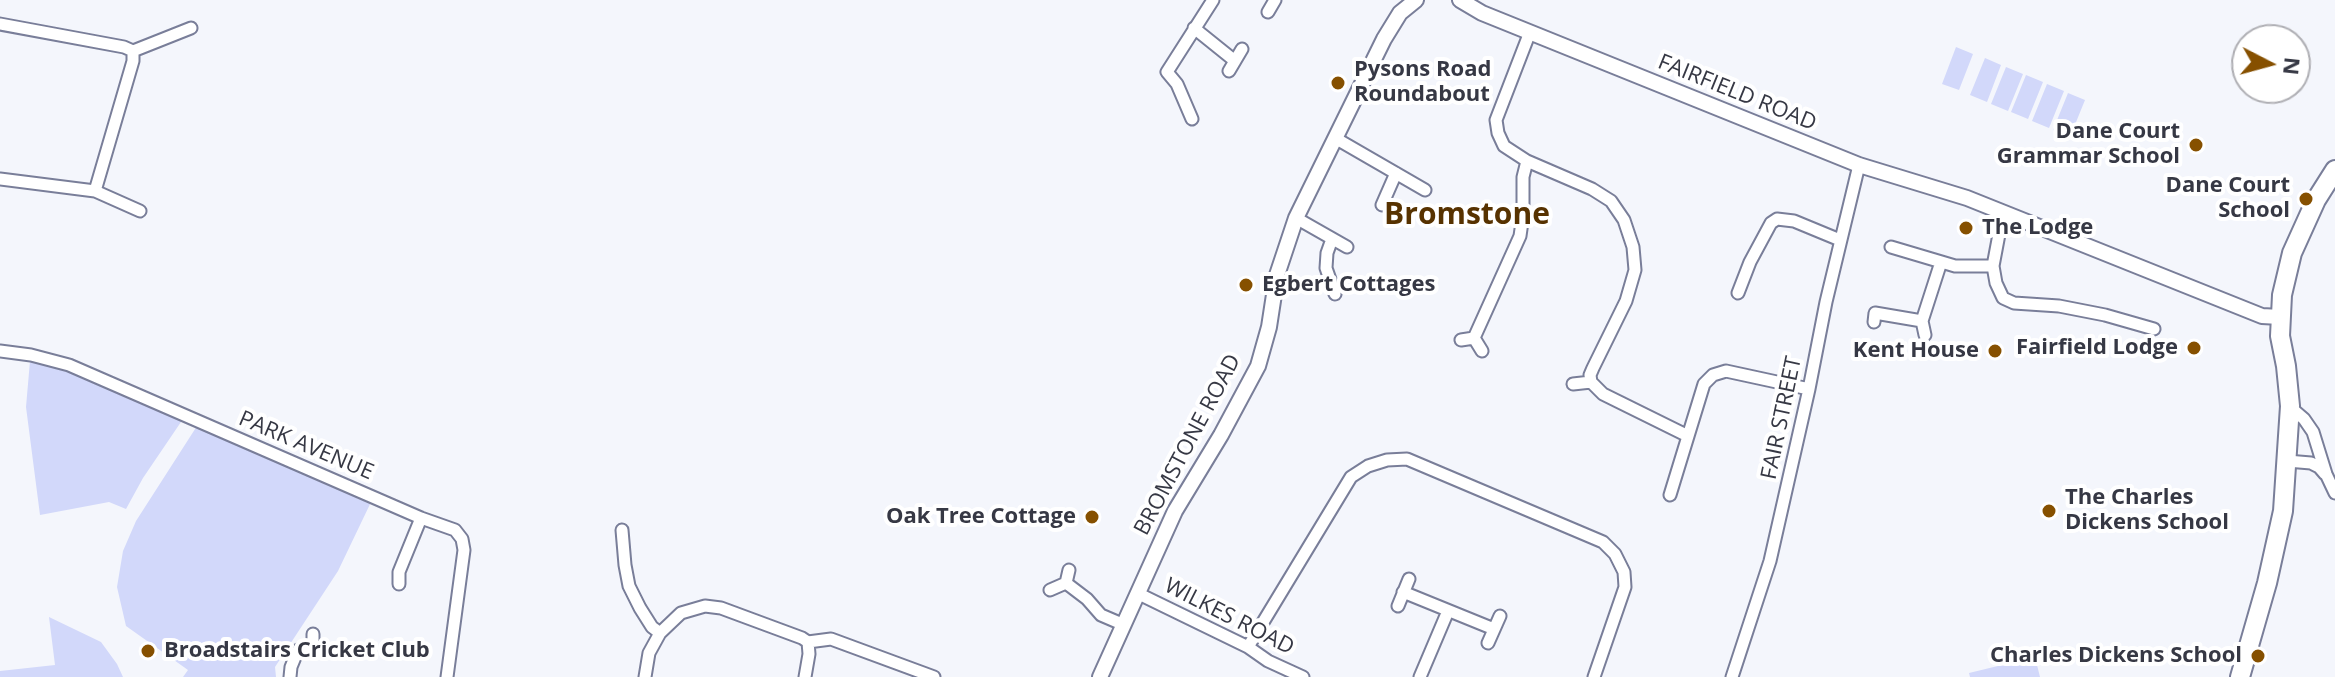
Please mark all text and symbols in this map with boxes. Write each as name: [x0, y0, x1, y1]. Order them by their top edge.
north arrow: [2231, 24, 2311, 104]
street label: FAIRFIELD ROAD: [1654, 49, 1820, 137]
text: N: [2277, 56, 2309, 77]
place label: Pysons Road Roundabout: [1354, 57, 1491, 108]
marker: Pysons Road Roundabout: [1329, 74, 1347, 92]
place label: Dane Court Grammar School: [1997, 119, 2180, 170]
marker: Dane Court Grammar School: [2187, 136, 2205, 154]
place label: Dane Court School: [2166, 173, 2290, 224]
marker: Dane Court School: [2297, 190, 2315, 208]
district label: Bromstone: [1384, 197, 1550, 233]
place label: The Lodge: [1982, 215, 2093, 241]
marker: The Lodge: [1957, 219, 1975, 237]
place label: Egbert Cottages: [1262, 272, 1435, 298]
marker: Egbert Cottages: [1237, 276, 1255, 294]
place label: Fairfield Lodge: [2016, 335, 2178, 361]
place label: Kent House: [1853, 338, 1979, 364]
marker: Fairfield Lodge: [2185, 339, 2203, 357]
marker: Kent House: [1986, 342, 2004, 360]
street label: BROMSTONE ROAD: [1129, 350, 1247, 540]
street label: FAIR STREET: [1756, 354, 1808, 482]
street label: PARK AVENUE: [235, 406, 377, 486]
place label: The Charles Dickens School: [2065, 485, 2229, 536]
marker: The Charles Dickens School: [2040, 502, 2058, 520]
place label: Oak Tree Cottage: [886, 504, 1076, 530]
marker: Oak Tree Cottage: [1083, 508, 1101, 526]
street label: WILKES ROAD: [1160, 573, 1298, 661]
place label: Broadstairs Cricket Club: [164, 638, 430, 664]
marker: Broadstairs Cricket Club: [139, 642, 157, 660]
place label: Charles Dickens School: [1990, 643, 2242, 669]
marker: Charles Dickens School: [2249, 647, 2267, 665]

